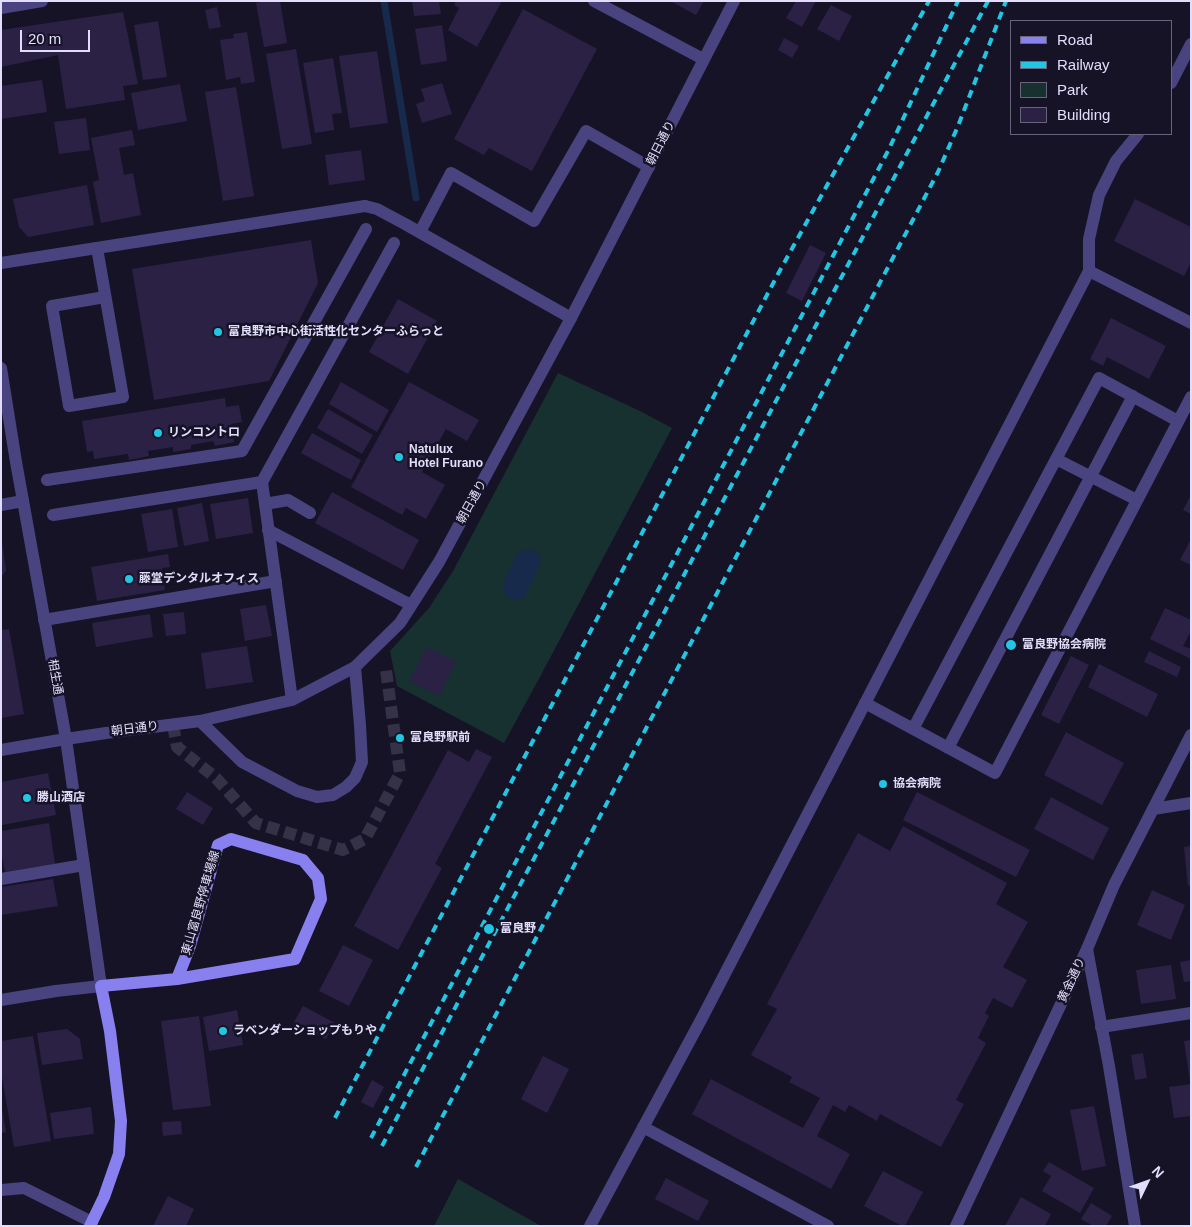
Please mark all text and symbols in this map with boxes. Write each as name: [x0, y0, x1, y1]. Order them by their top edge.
scale bar: [22, 20, 92, 52]
legend: [1010, 20, 1172, 135]
text: 20 m: [28, 30, 61, 47]
text: Road: [1057, 31, 1093, 48]
text: Railway: [1057, 56, 1110, 73]
text: Park: [1057, 81, 1088, 98]
text: Building: [1057, 106, 1110, 123]
street label: 朝日通り: [644, 118, 678, 168]
place label: 富良野市中心街活性化センターふらっと: [228, 325, 444, 339]
marker: 富良野市中心街活性化センターふらっと: [212, 326, 224, 338]
place label: リンコントロ: [168, 426, 240, 440]
marker: リンコントロ: [152, 427, 164, 439]
place label: Natulux Hotel Furano: [409, 443, 483, 471]
marker: Natulux Hotel Furano: [393, 451, 405, 463]
street label: 朝日通り: [454, 478, 490, 526]
place label: 藤堂デンタルオフィス: [139, 572, 259, 586]
marker: 藤堂デンタルオフィス: [123, 573, 135, 585]
marker: 富良野協会病院: [1004, 638, 1018, 652]
place label: 富良野協会病院: [1022, 638, 1106, 652]
street label: 相生通: [45, 658, 65, 696]
street label: 朝日通り: [110, 719, 160, 739]
place label: 富良野駅前: [410, 731, 470, 745]
marker: 富良野駅前: [394, 732, 406, 744]
place label: 協会病院: [893, 777, 941, 791]
marker: 協会病院: [877, 778, 889, 790]
place label: 勝山酒店: [37, 791, 85, 805]
marker: 勝山酒店: [21, 792, 33, 804]
street label: 東山富良野停車場線: [179, 849, 223, 957]
marker: 富良野: [482, 922, 496, 936]
place label: 富良野: [500, 922, 536, 936]
street label: 黄金通り: [1055, 955, 1089, 1005]
place label: ラベンダーショップもりや: [233, 1024, 377, 1038]
marker: ラベンダーショップもりや: [217, 1025, 229, 1037]
north arrow: [1122, 1157, 1172, 1207]
text: N: [1149, 1163, 1167, 1181]

